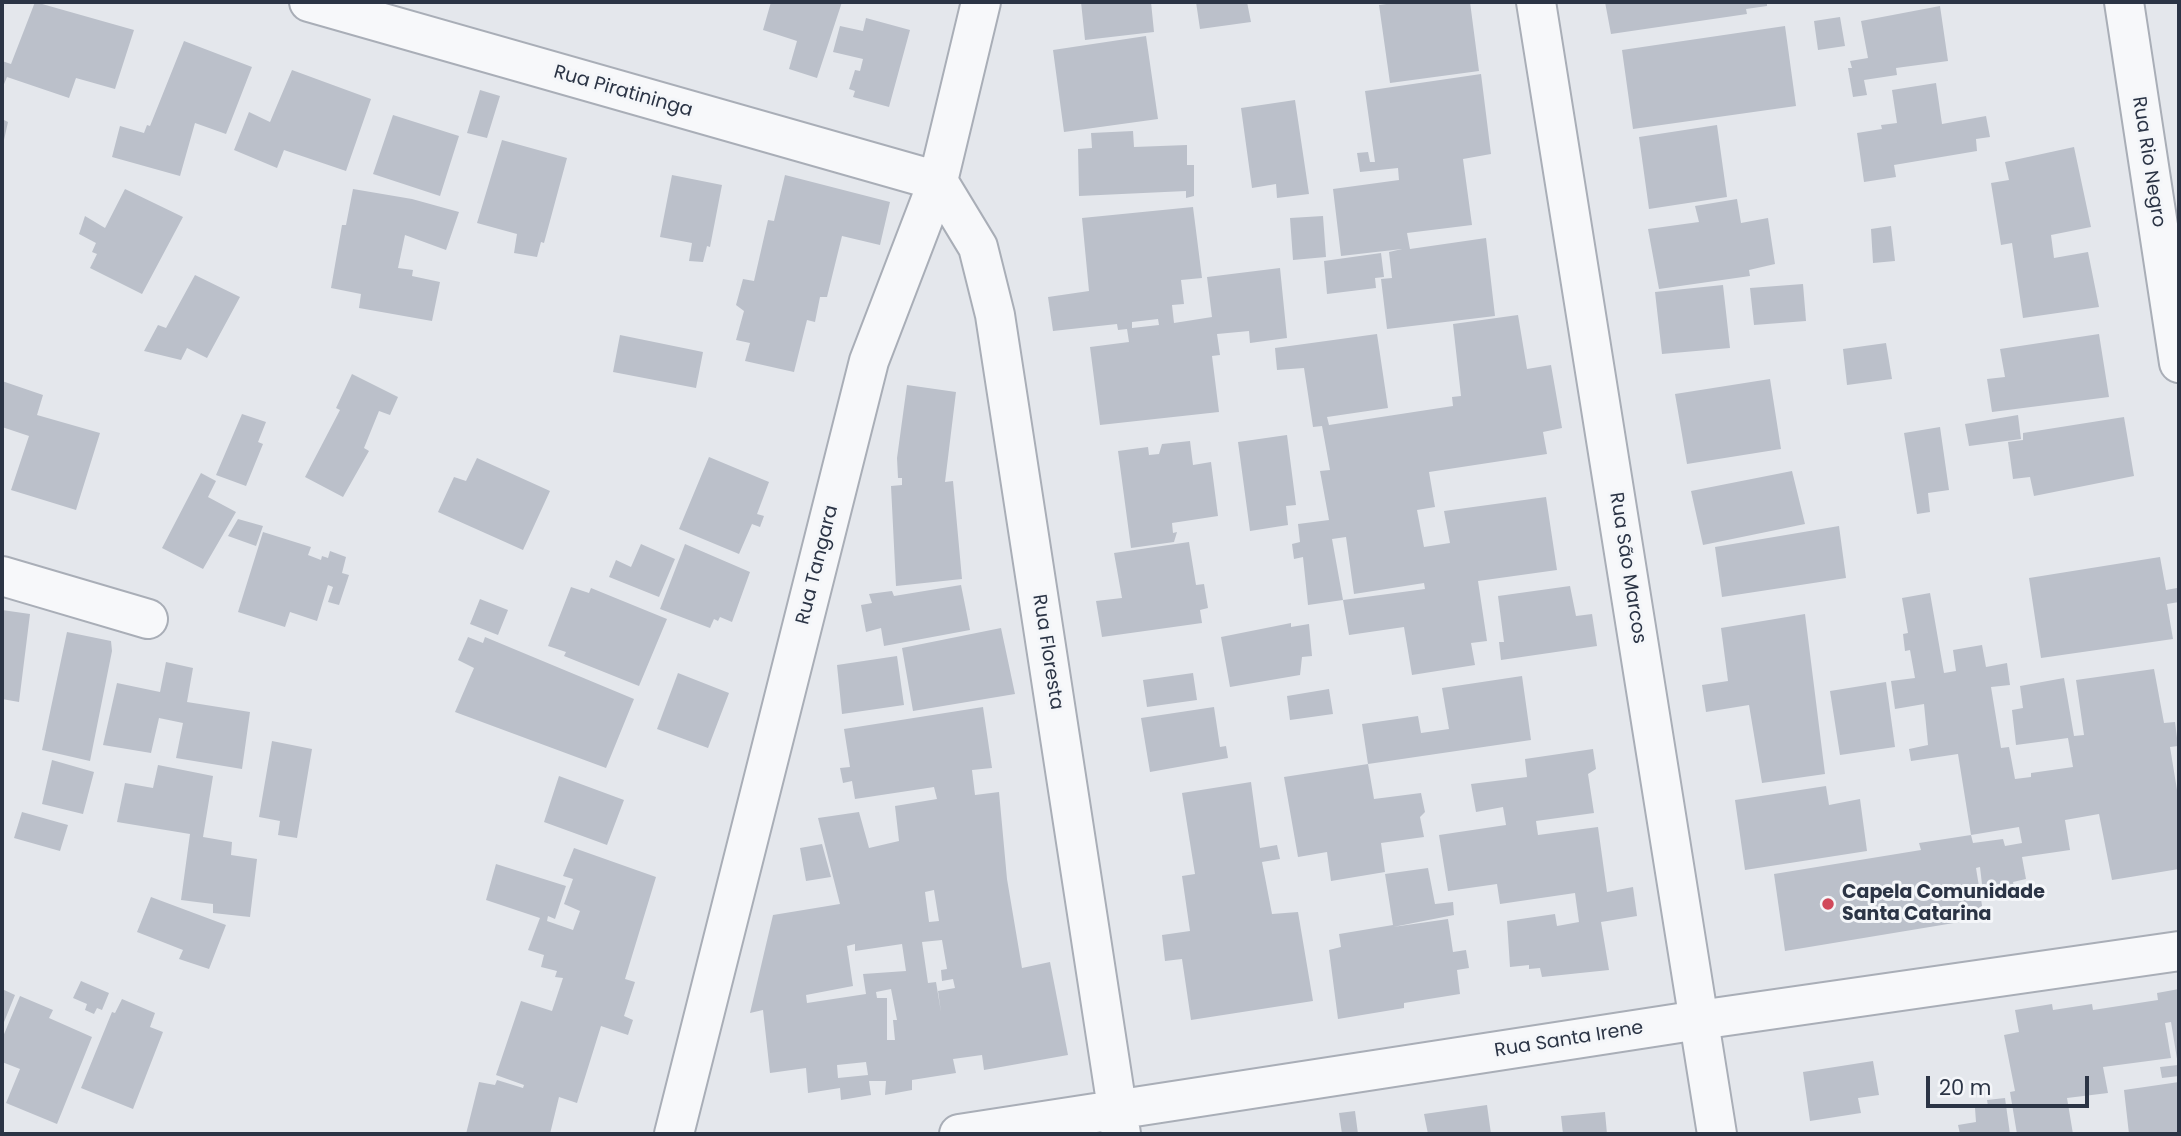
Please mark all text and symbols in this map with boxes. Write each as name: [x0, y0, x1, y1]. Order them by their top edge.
street label: Rua Piratininga: [551, 61, 695, 123]
street label: Rua Rio Negro: [2126, 95, 2170, 229]
street label: Rua São Marcos: [1604, 491, 1650, 645]
street label: Rua Tangara: [792, 503, 844, 627]
street label: Rua Floresta: [1027, 593, 1067, 711]
place label: Capela Comunidade Santa Catarina: [1842, 882, 2045, 926]
marker: Capela Comunidade Santa Catarina: [1820, 896, 1836, 912]
street label: Rua Santa Irene: [1493, 1017, 1645, 1063]
scale bar: [1929, 1062, 2092, 1106]
text: 20 m: [1939, 1073, 1992, 1102]

